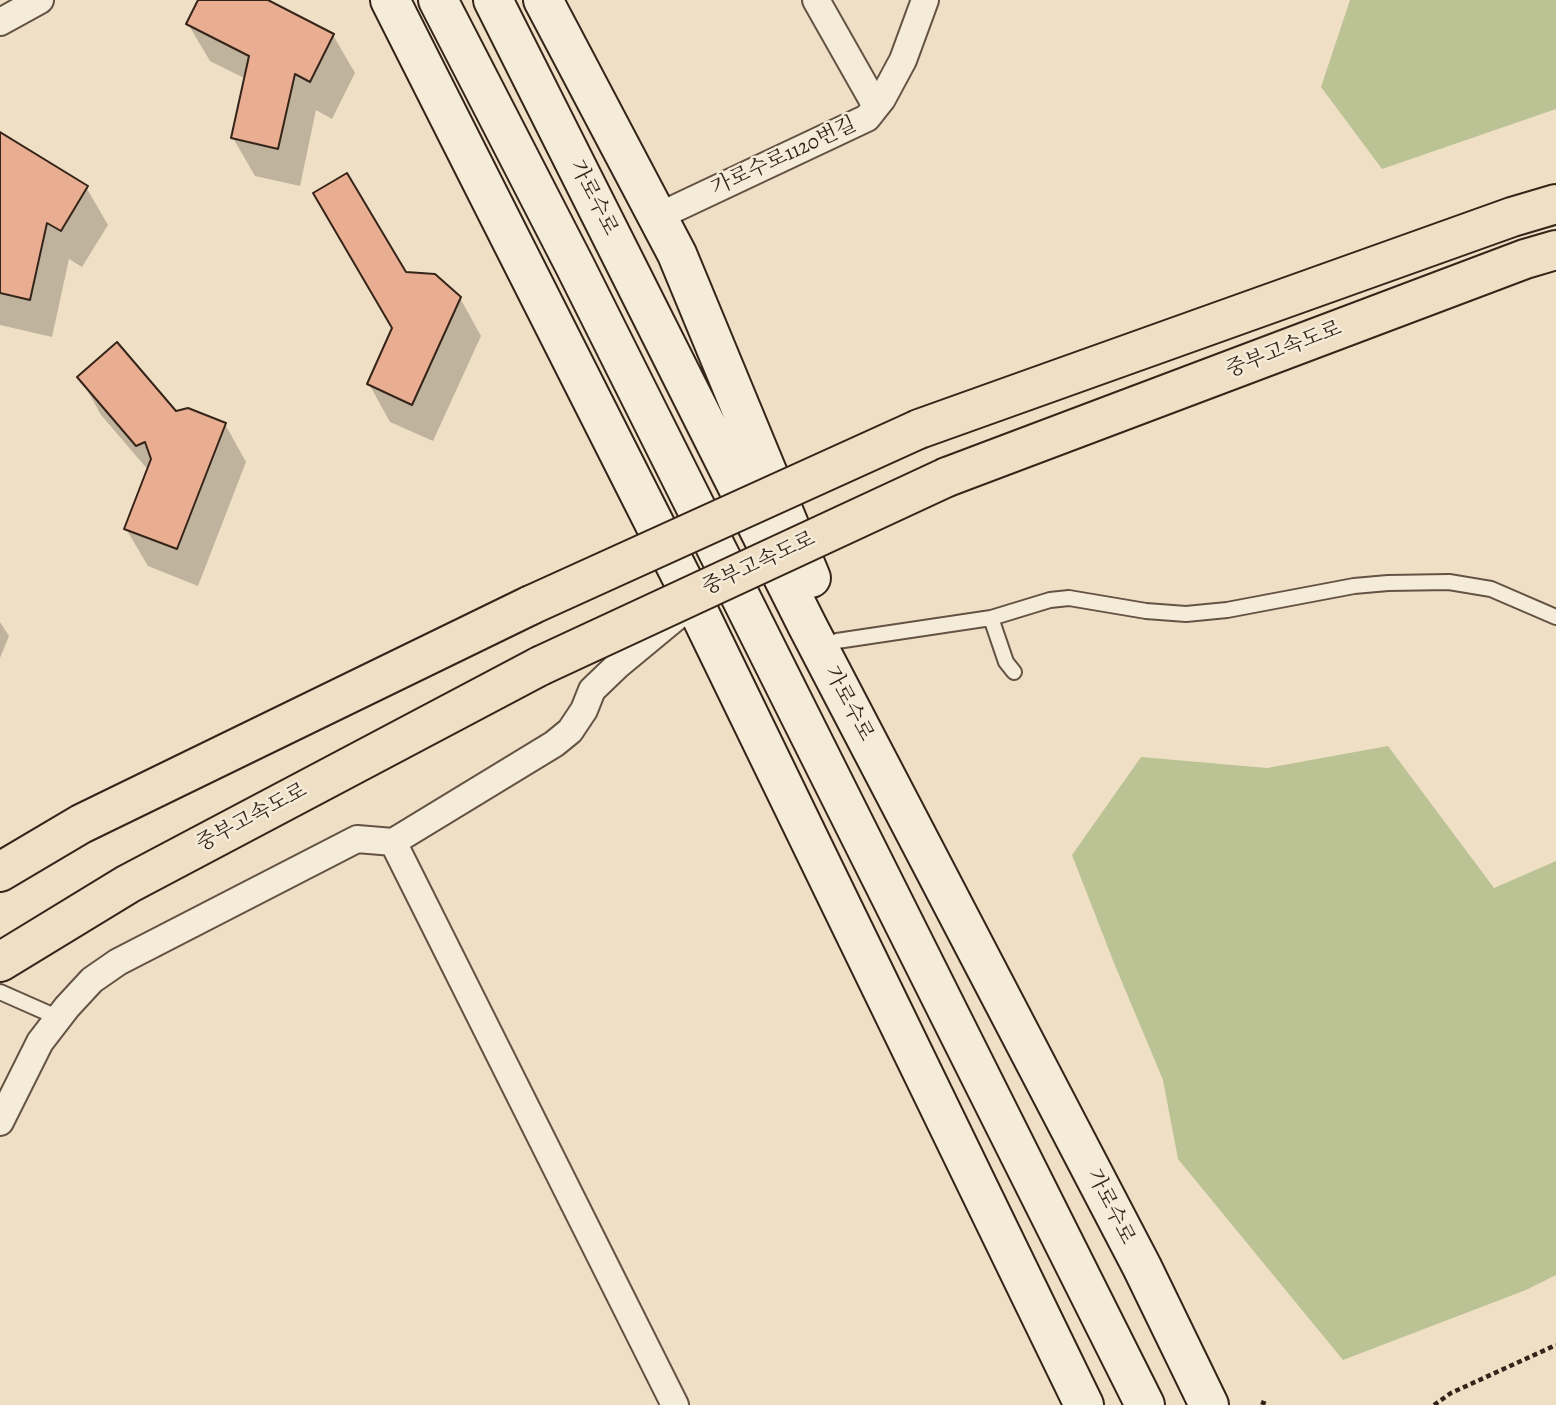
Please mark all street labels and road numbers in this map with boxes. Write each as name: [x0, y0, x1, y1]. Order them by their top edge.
street label: 가로수로1120번길: [707, 112, 861, 202]
street label: 가로수로: [563, 156, 623, 240]
street label: 중부고속도로: [1223, 316, 1345, 384]
street label: 중부고속도로: [699, 527, 819, 601]
street label: 가로수로: [818, 662, 878, 746]
street label: 중부고속도로: [192, 778, 312, 858]
street label: 가로수로: [1080, 1165, 1140, 1249]

